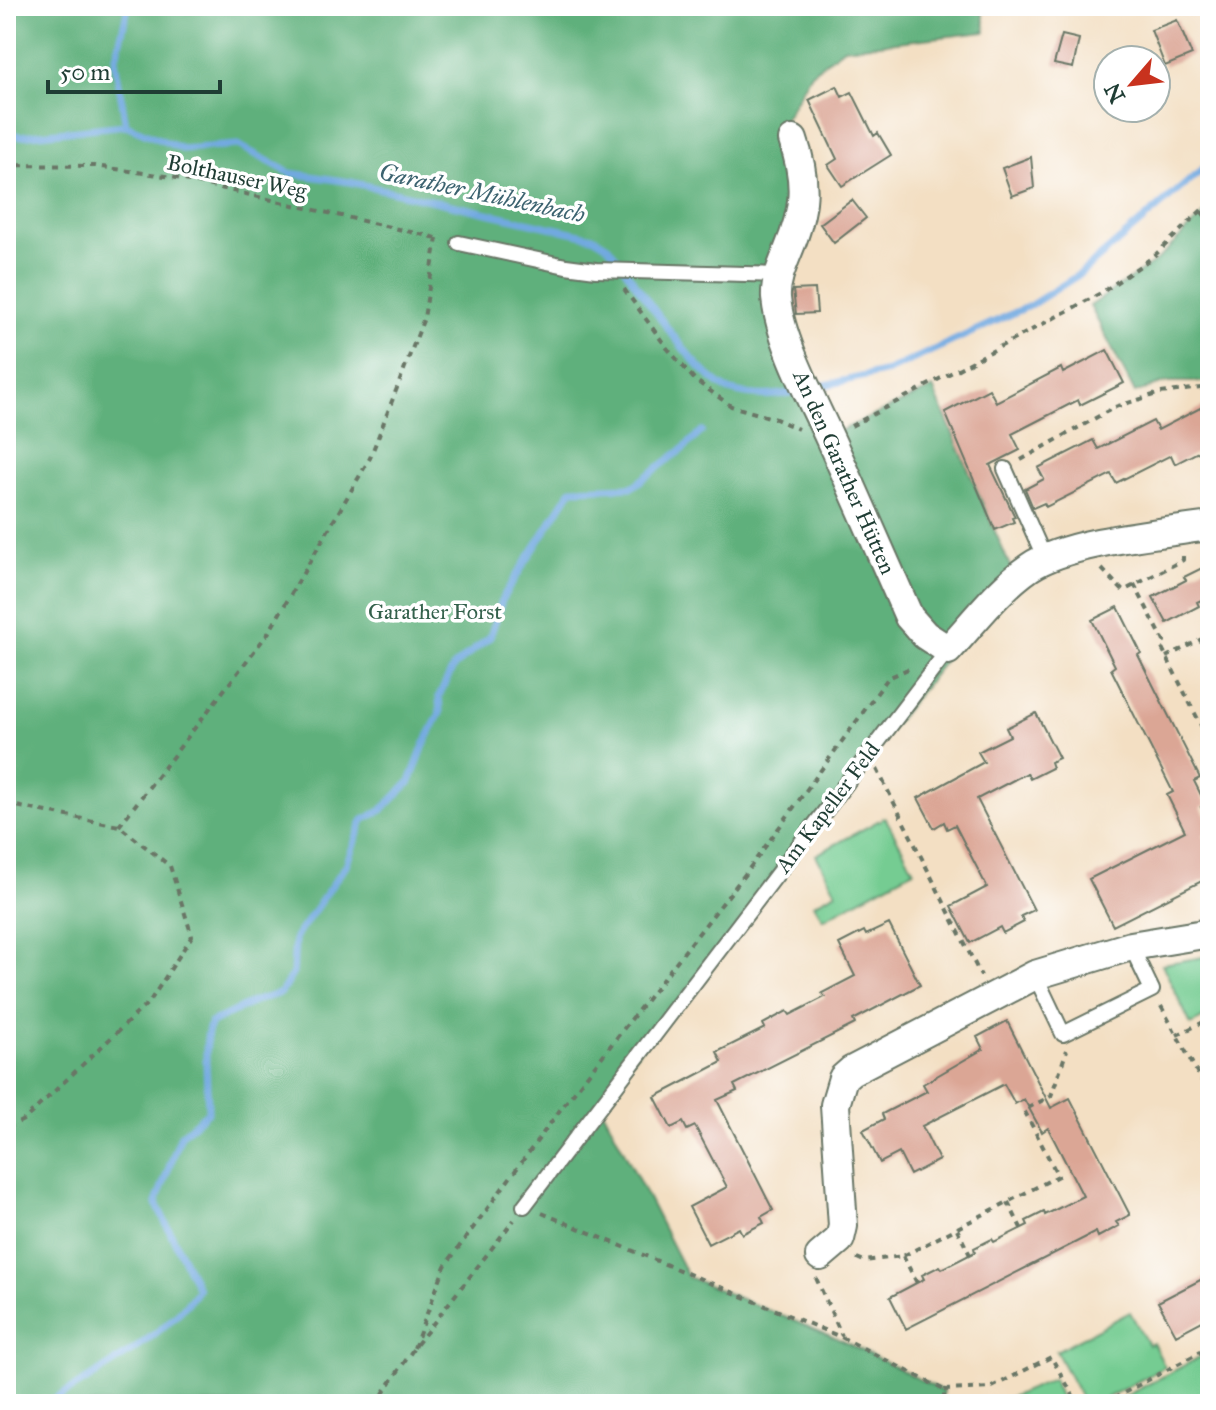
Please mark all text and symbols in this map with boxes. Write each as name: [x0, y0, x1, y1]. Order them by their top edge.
scale bar: [48, 44, 220, 94]
north arrow: [1092, 44, 1172, 124]
text: 50 m: [60, 57, 110, 87]
text: N: [1098, 78, 1131, 108]
street label: Bolthauser Weg: [165, 149, 310, 205]
water label: Garather Mühlenbach: [376, 157, 588, 230]
street label: An den Garather Hütten: [787, 365, 902, 578]
park label: Garather Forst: [368, 598, 502, 625]
street label: Am Kapeller Feld: [769, 736, 885, 879]

